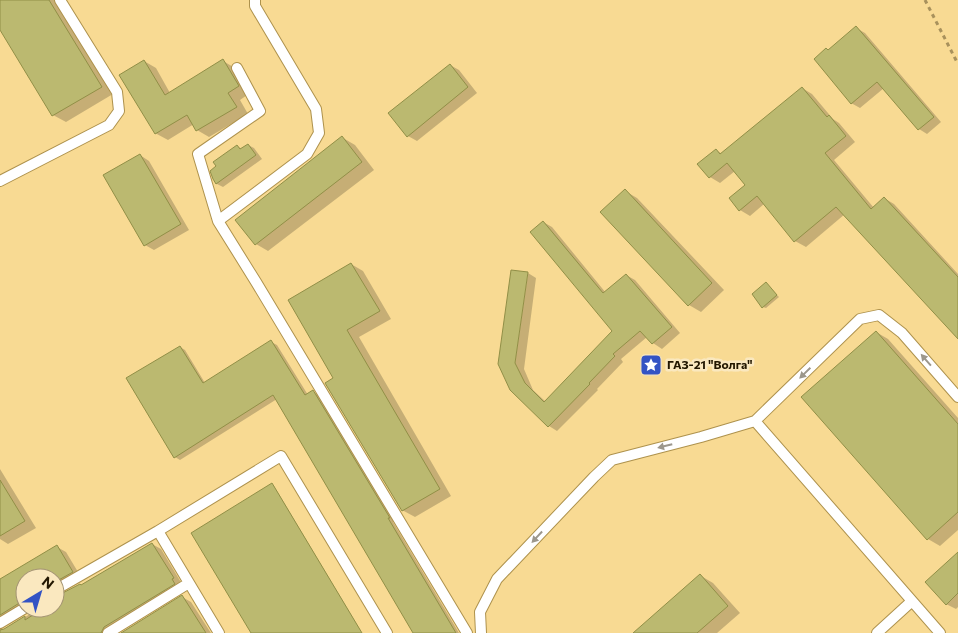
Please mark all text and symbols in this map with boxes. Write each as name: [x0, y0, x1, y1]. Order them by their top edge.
place icon: ГАЗ-21 "Волга": [639, 353, 663, 377]
one-way arrow: [920, 355, 932, 367]
place label: ГАЗ-21 "Волга": [667, 357, 753, 371]
one-way arrow: [799, 367, 811, 379]
one-way arrow: [658, 442, 673, 450]
one-way arrow: [531, 531, 543, 543]
north arrow: [15, 568, 65, 618]
text: N: [39, 572, 58, 592]

